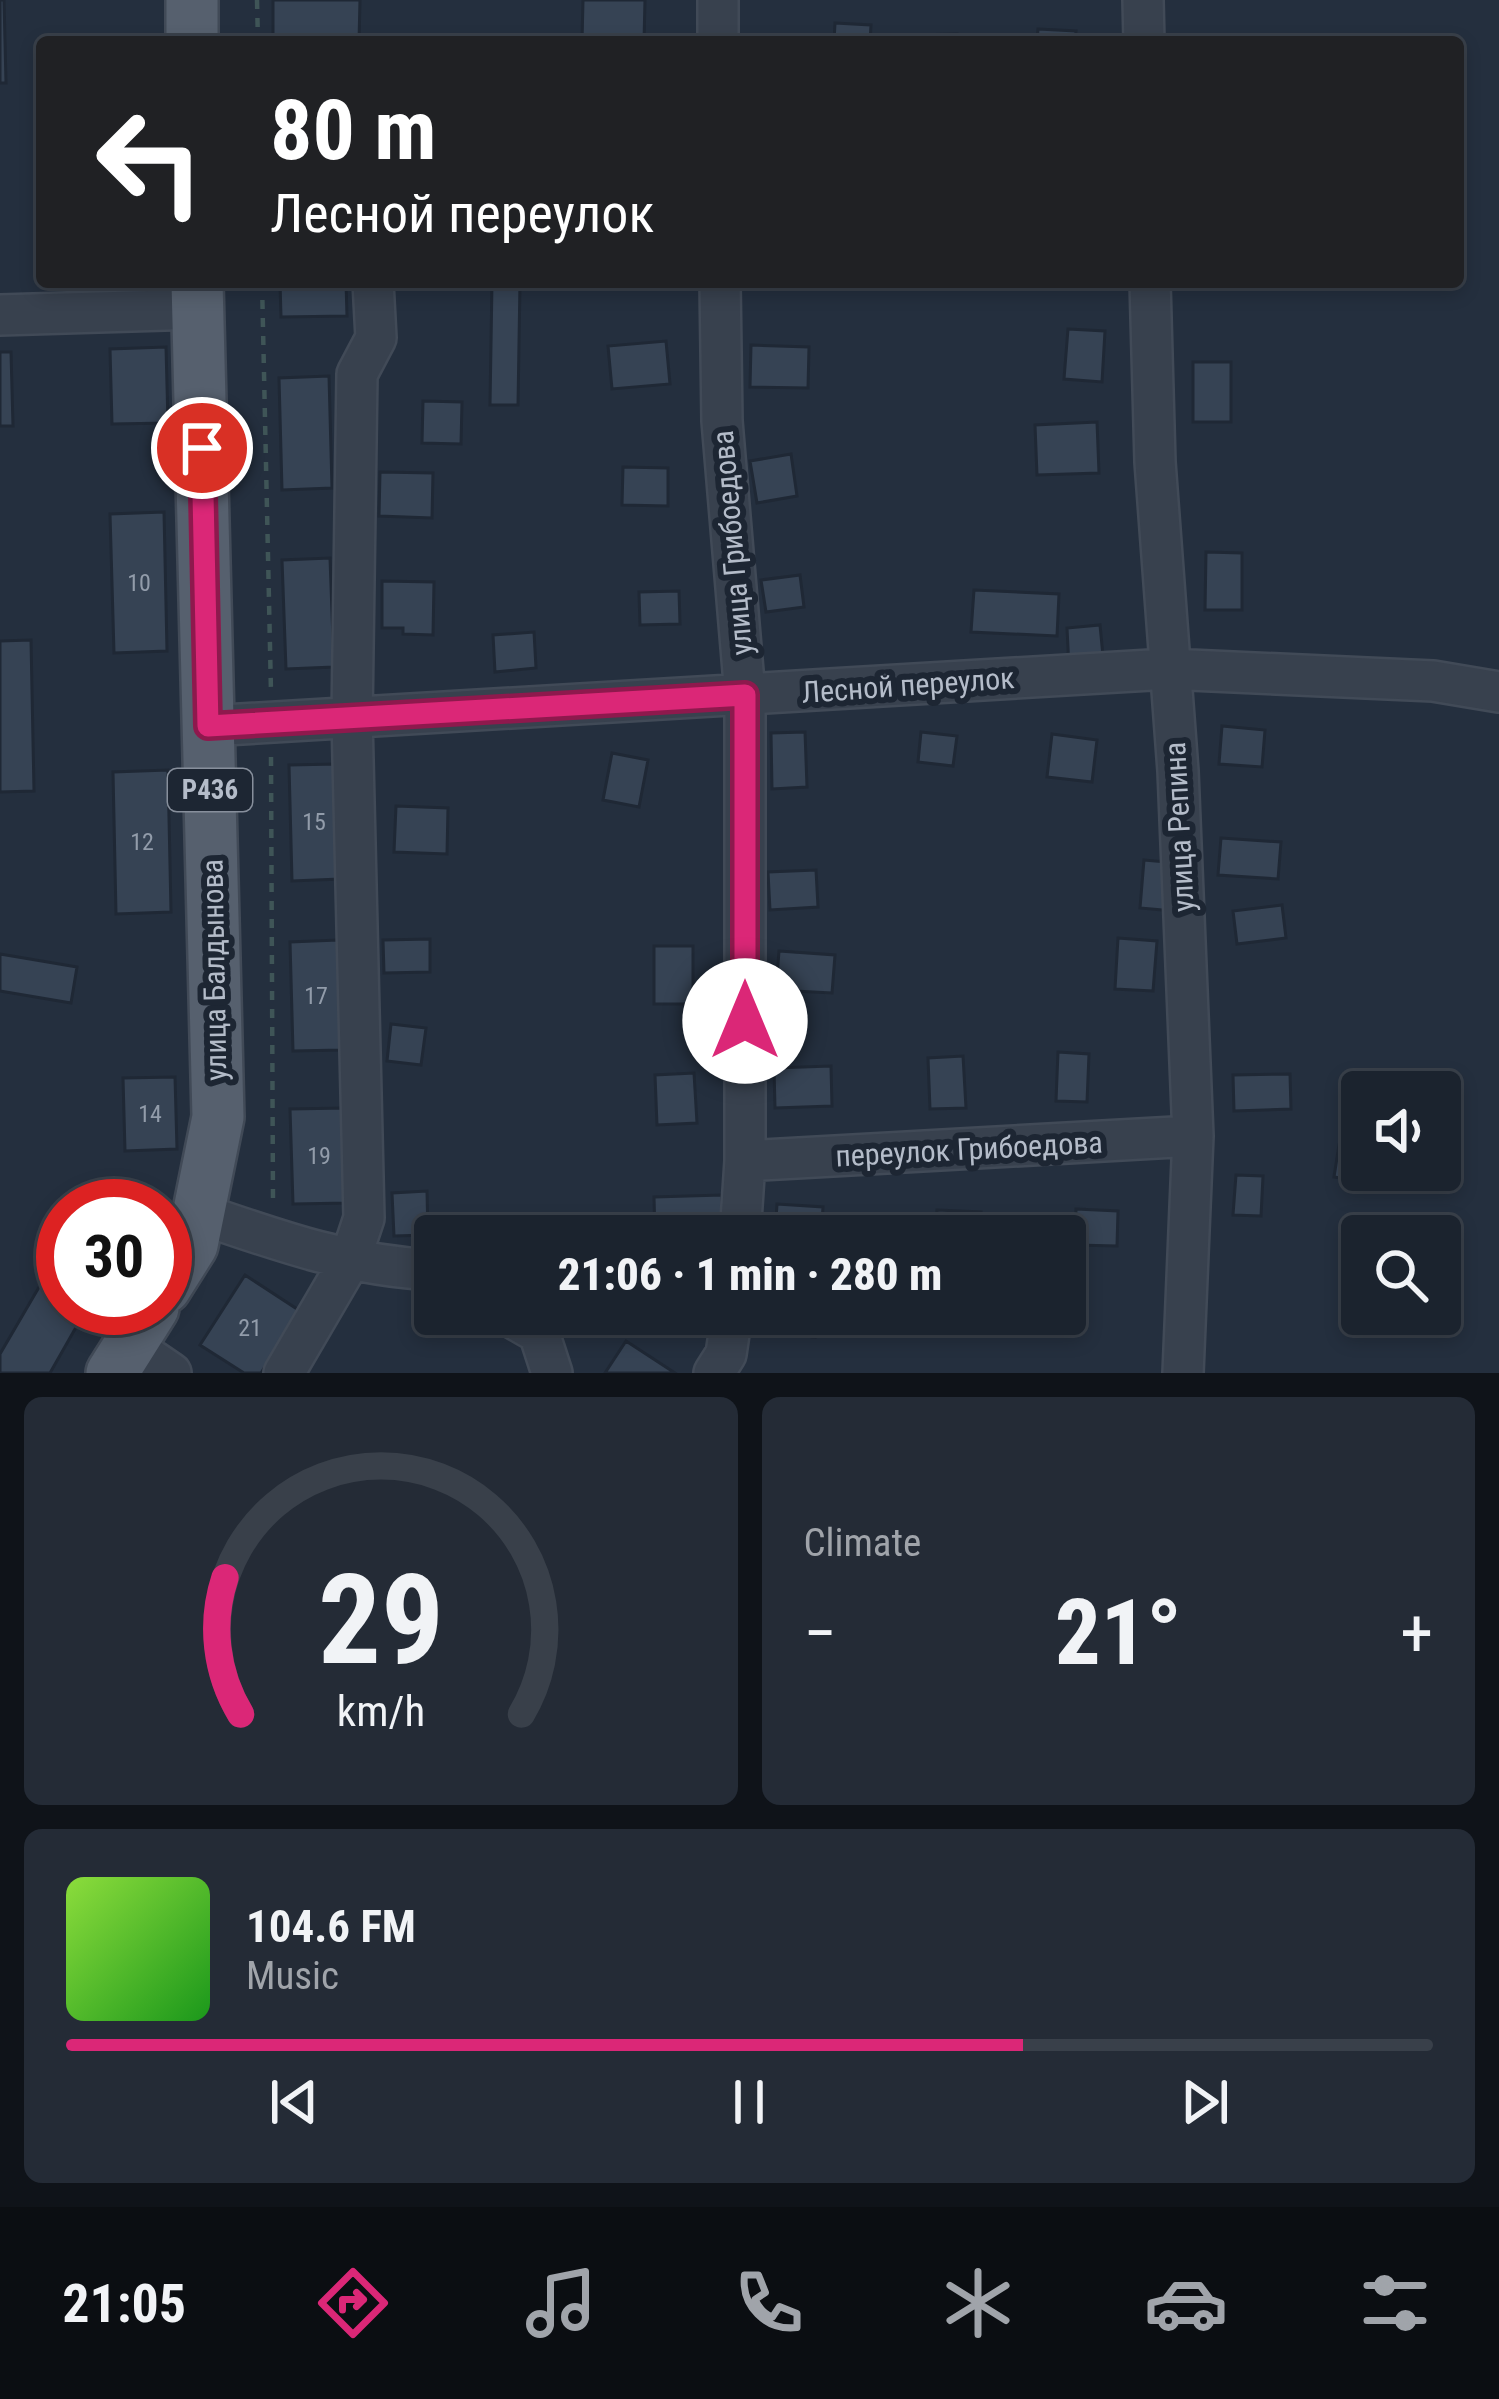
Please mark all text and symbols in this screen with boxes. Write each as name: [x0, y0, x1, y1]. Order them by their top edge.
text: 80 m: [270, 81, 437, 180]
icon: left: [72, 84, 228, 240]
text: Лесной переулок: [270, 182, 654, 245]
pin: [151, 397, 253, 499]
icon: arrive: [169, 415, 235, 481]
street label: улица Грибоедова: [705, 429, 759, 657]
house number: 10: [127, 569, 151, 597]
street label: Лесной переулок: [800, 660, 1016, 710]
street label: улица Репина: [1157, 741, 1201, 913]
road number: P436: [168, 769, 252, 811]
house number: 15: [302, 808, 326, 836]
house number: 12: [130, 828, 154, 856]
street label: улица Балдынова: [195, 859, 233, 1081]
position arrow: [682, 958, 808, 1084]
house number: 17: [304, 982, 328, 1010]
map controls: [1341, 1071, 1461, 1335]
button: sound: [1341, 1071, 1461, 1191]
house number: 14: [138, 1100, 162, 1128]
street label: переулок Грибоедова: [834, 1125, 1104, 1173]
house number: 19: [307, 1142, 331, 1170]
speed limit sign: 30: [36, 1179, 192, 1335]
button: search: [1341, 1215, 1461, 1335]
text: 21:06 · 1 min · 280 m: [558, 1248, 942, 1301]
house number: 21: [238, 1314, 262, 1342]
text: Climate: [804, 1520, 921, 1566]
text: 29: [318, 1547, 444, 1693]
text: 21°: [1055, 1581, 1182, 1686]
text: −: [804, 1595, 837, 1672]
text: +: [1400, 1595, 1433, 1672]
text: km/h: [337, 1686, 425, 1736]
text: 104.6 FM: [246, 1900, 416, 1953]
text: Music: [246, 1953, 339, 1999]
icon: previous: [261, 2069, 327, 2135]
icon: pause: [716, 2069, 782, 2135]
icon: next: [1172, 2069, 1238, 2135]
icon: directions: [311, 2261, 395, 2345]
icon: music: [519, 2261, 603, 2345]
icon: phone: [727, 2261, 811, 2345]
icon: climate: [936, 2261, 1020, 2345]
icon: car: [1144, 2261, 1228, 2345]
icon: filters: [1353, 2261, 1437, 2345]
text: 21:05: [62, 2272, 186, 2335]

